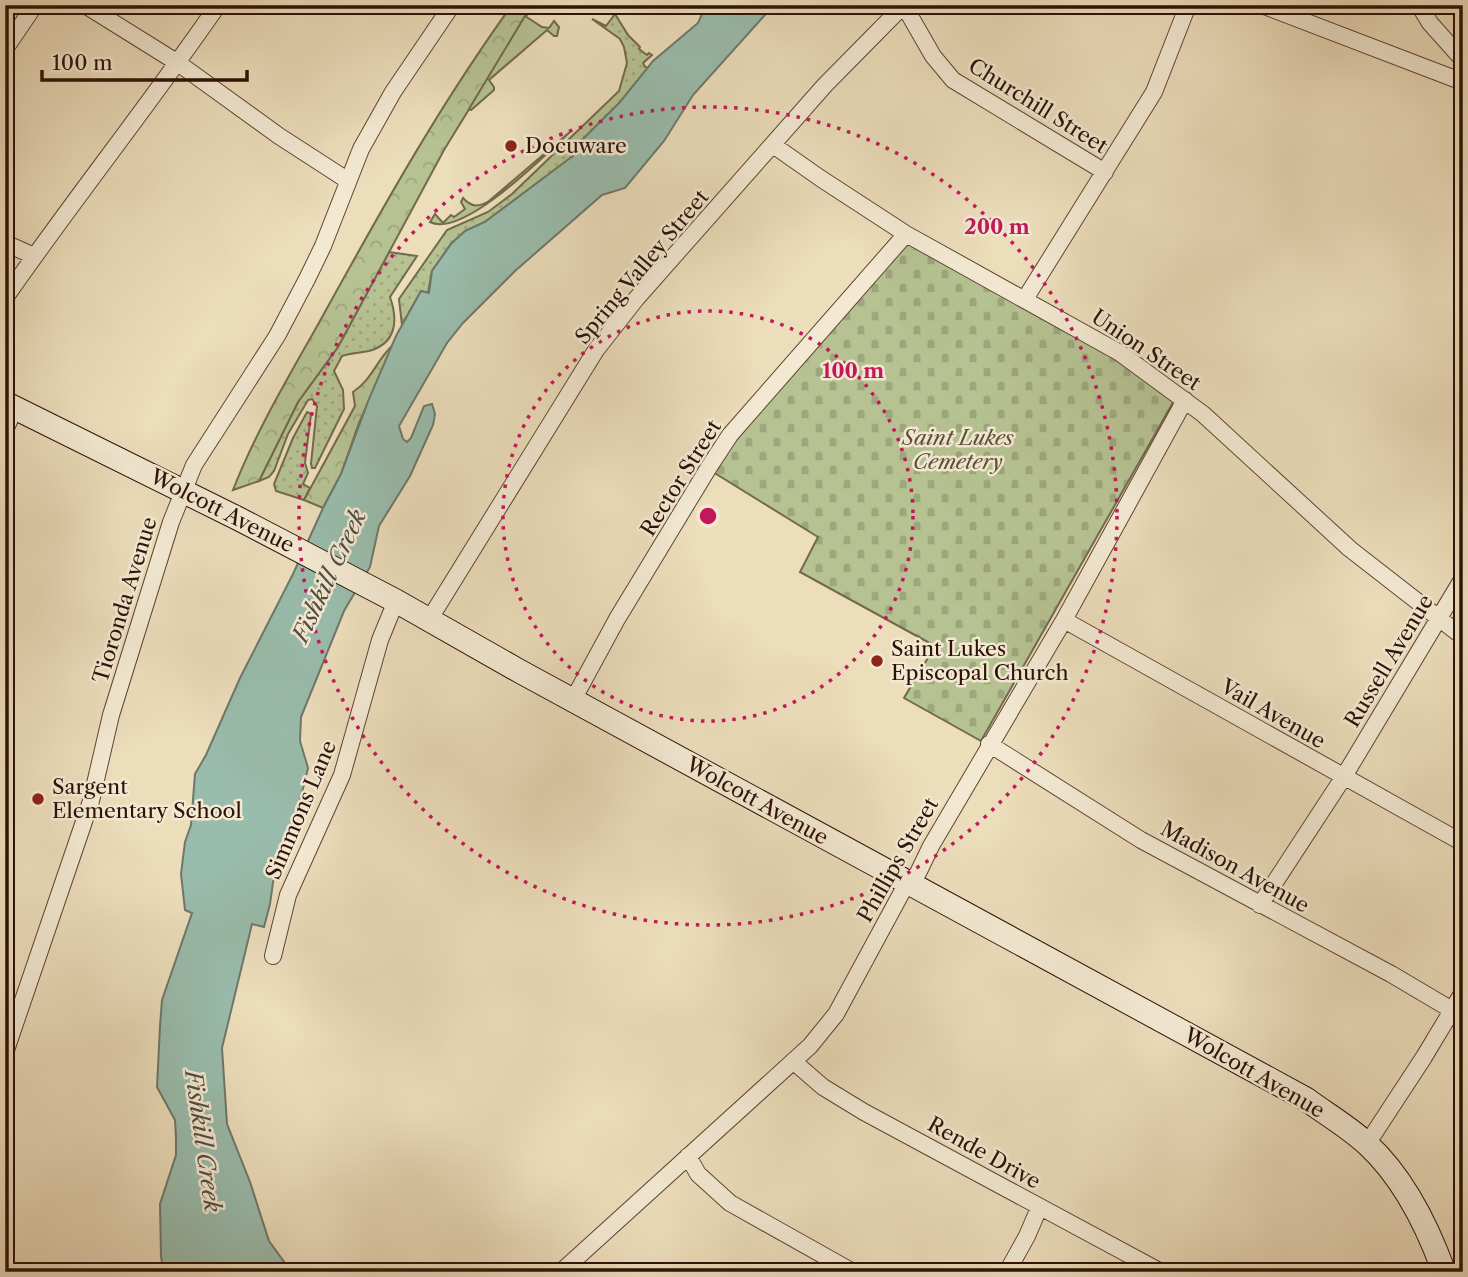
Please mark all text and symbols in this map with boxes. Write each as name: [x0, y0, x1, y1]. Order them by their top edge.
scale bar: [42, 38, 247, 82]
text: 100 m: [52, 50, 113, 75]
street label: Churchill Street: [964, 53, 1113, 159]
place label: Docuware: [525, 133, 627, 158]
marker: Docuware: [503, 138, 519, 154]
street label: Spring Valley Street: [570, 184, 714, 349]
text: 200 m: [964, 214, 1030, 239]
street label: Union Street: [1087, 304, 1206, 396]
text: 100 m: [822, 358, 884, 383]
street label: Rector Street: [635, 415, 726, 540]
park label: Saint Lukes Cemetery: [900, 425, 1015, 474]
street label: Wolcott Avenue: [145, 463, 299, 558]
centre of rings: [696, 504, 720, 528]
water label: Fishkill Creek: [285, 505, 372, 649]
street label: Tioronda Avenue: [87, 514, 162, 686]
street label: Russell Avenue: [1339, 590, 1438, 732]
place label: Saint Lukes Episcopal Church: [891, 636, 1069, 685]
marker: Saint Lukes Episcopal Church: [869, 653, 885, 669]
street label: Vail Avenue: [1216, 673, 1330, 753]
street label: Simmons Lane: [260, 737, 341, 883]
street label: Wolcott Avenue: [681, 751, 833, 850]
place label: Sargent Elementary School: [52, 774, 242, 823]
marker: Sargent Elementary School: [30, 791, 46, 807]
street label: Phillips Street: [852, 793, 944, 926]
street label: Madison Avenue: [1157, 815, 1314, 918]
street label: Wolcott Avenue: [1179, 1022, 1329, 1123]
water label: Fishkill Creek: [179, 1066, 227, 1214]
street label: Rende Drive: [924, 1111, 1045, 1194]

